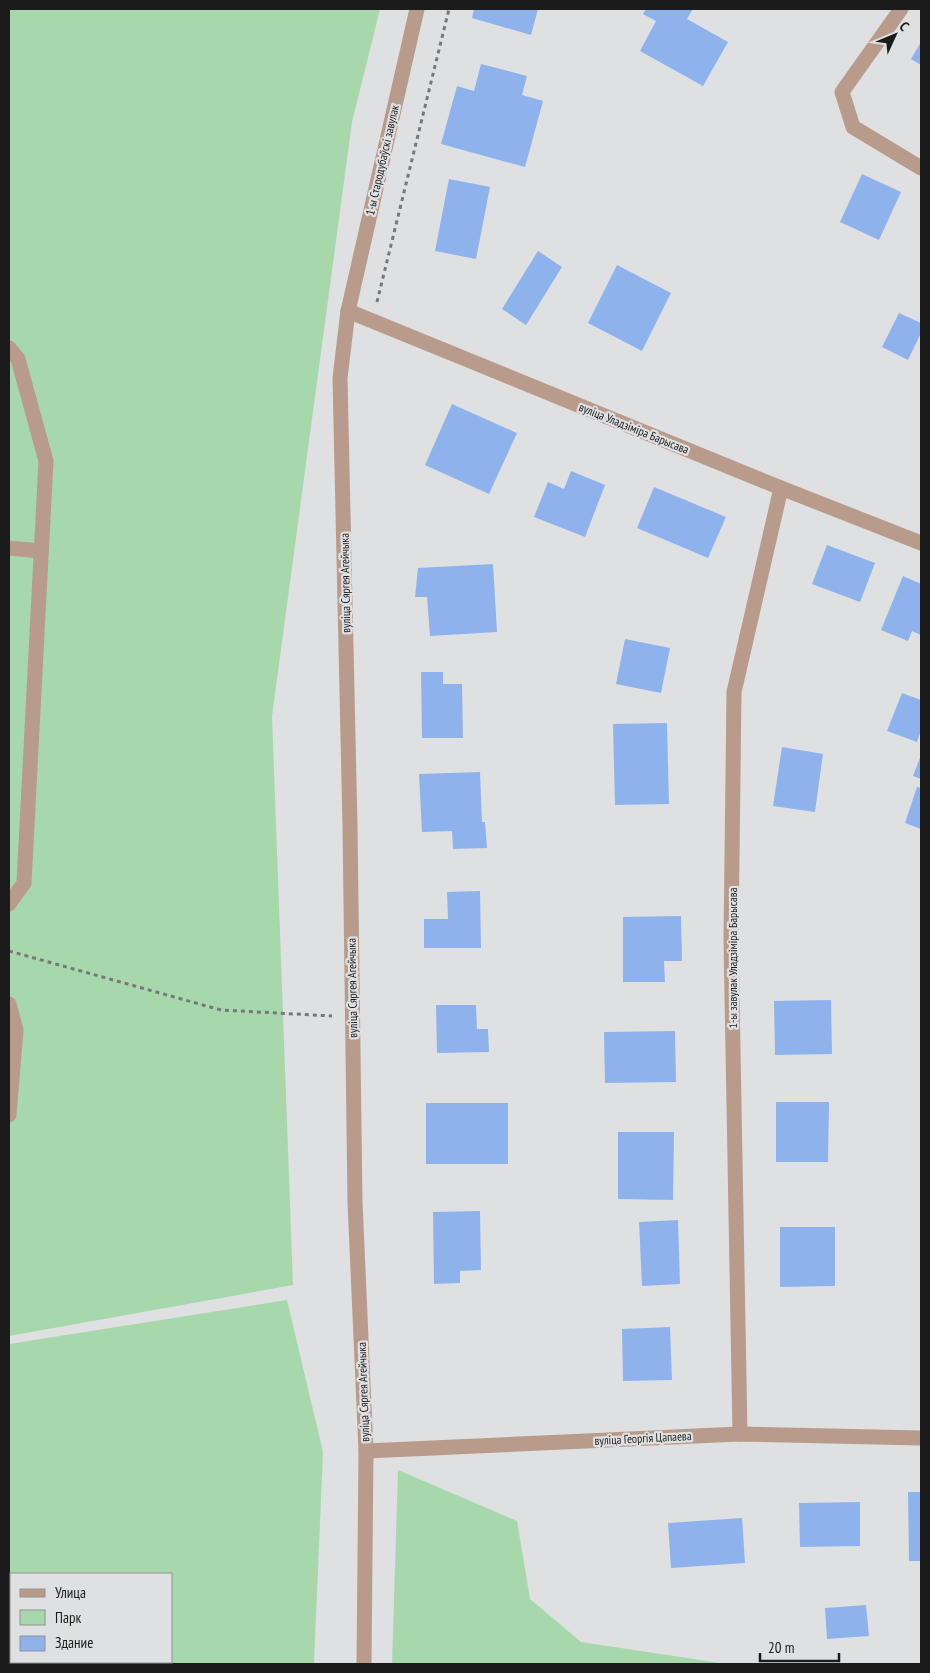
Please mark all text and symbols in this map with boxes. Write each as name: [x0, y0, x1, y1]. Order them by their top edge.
north arrow: [870, 10, 920, 60]
text: С: [896, 17, 913, 35]
street label: 1-ы Стародубаўскі завулак: [362, 103, 402, 217]
street label: вуліца Уладзіміра Барысава: [577, 399, 691, 457]
street label: вуліца Сяргея Агейчыка: [337, 533, 353, 633]
street label: 1-ы завулак Уладзіміра Барысава: [725, 887, 740, 1028]
street label: вуліца Сяргея Агейчыка: [344, 938, 360, 1038]
street label: вуліца Сяргея Агейчыка: [354, 1342, 372, 1442]
street label: вуліца Георгія Цапаева: [594, 1428, 692, 1448]
legend: [10, 1573, 172, 1663]
text: Улица: [55, 1583, 86, 1602]
text: Парк: [55, 1608, 81, 1627]
scale bar: [760, 1630, 839, 1662]
text: Здание: [55, 1633, 93, 1652]
text: 20 m: [768, 1638, 794, 1657]

